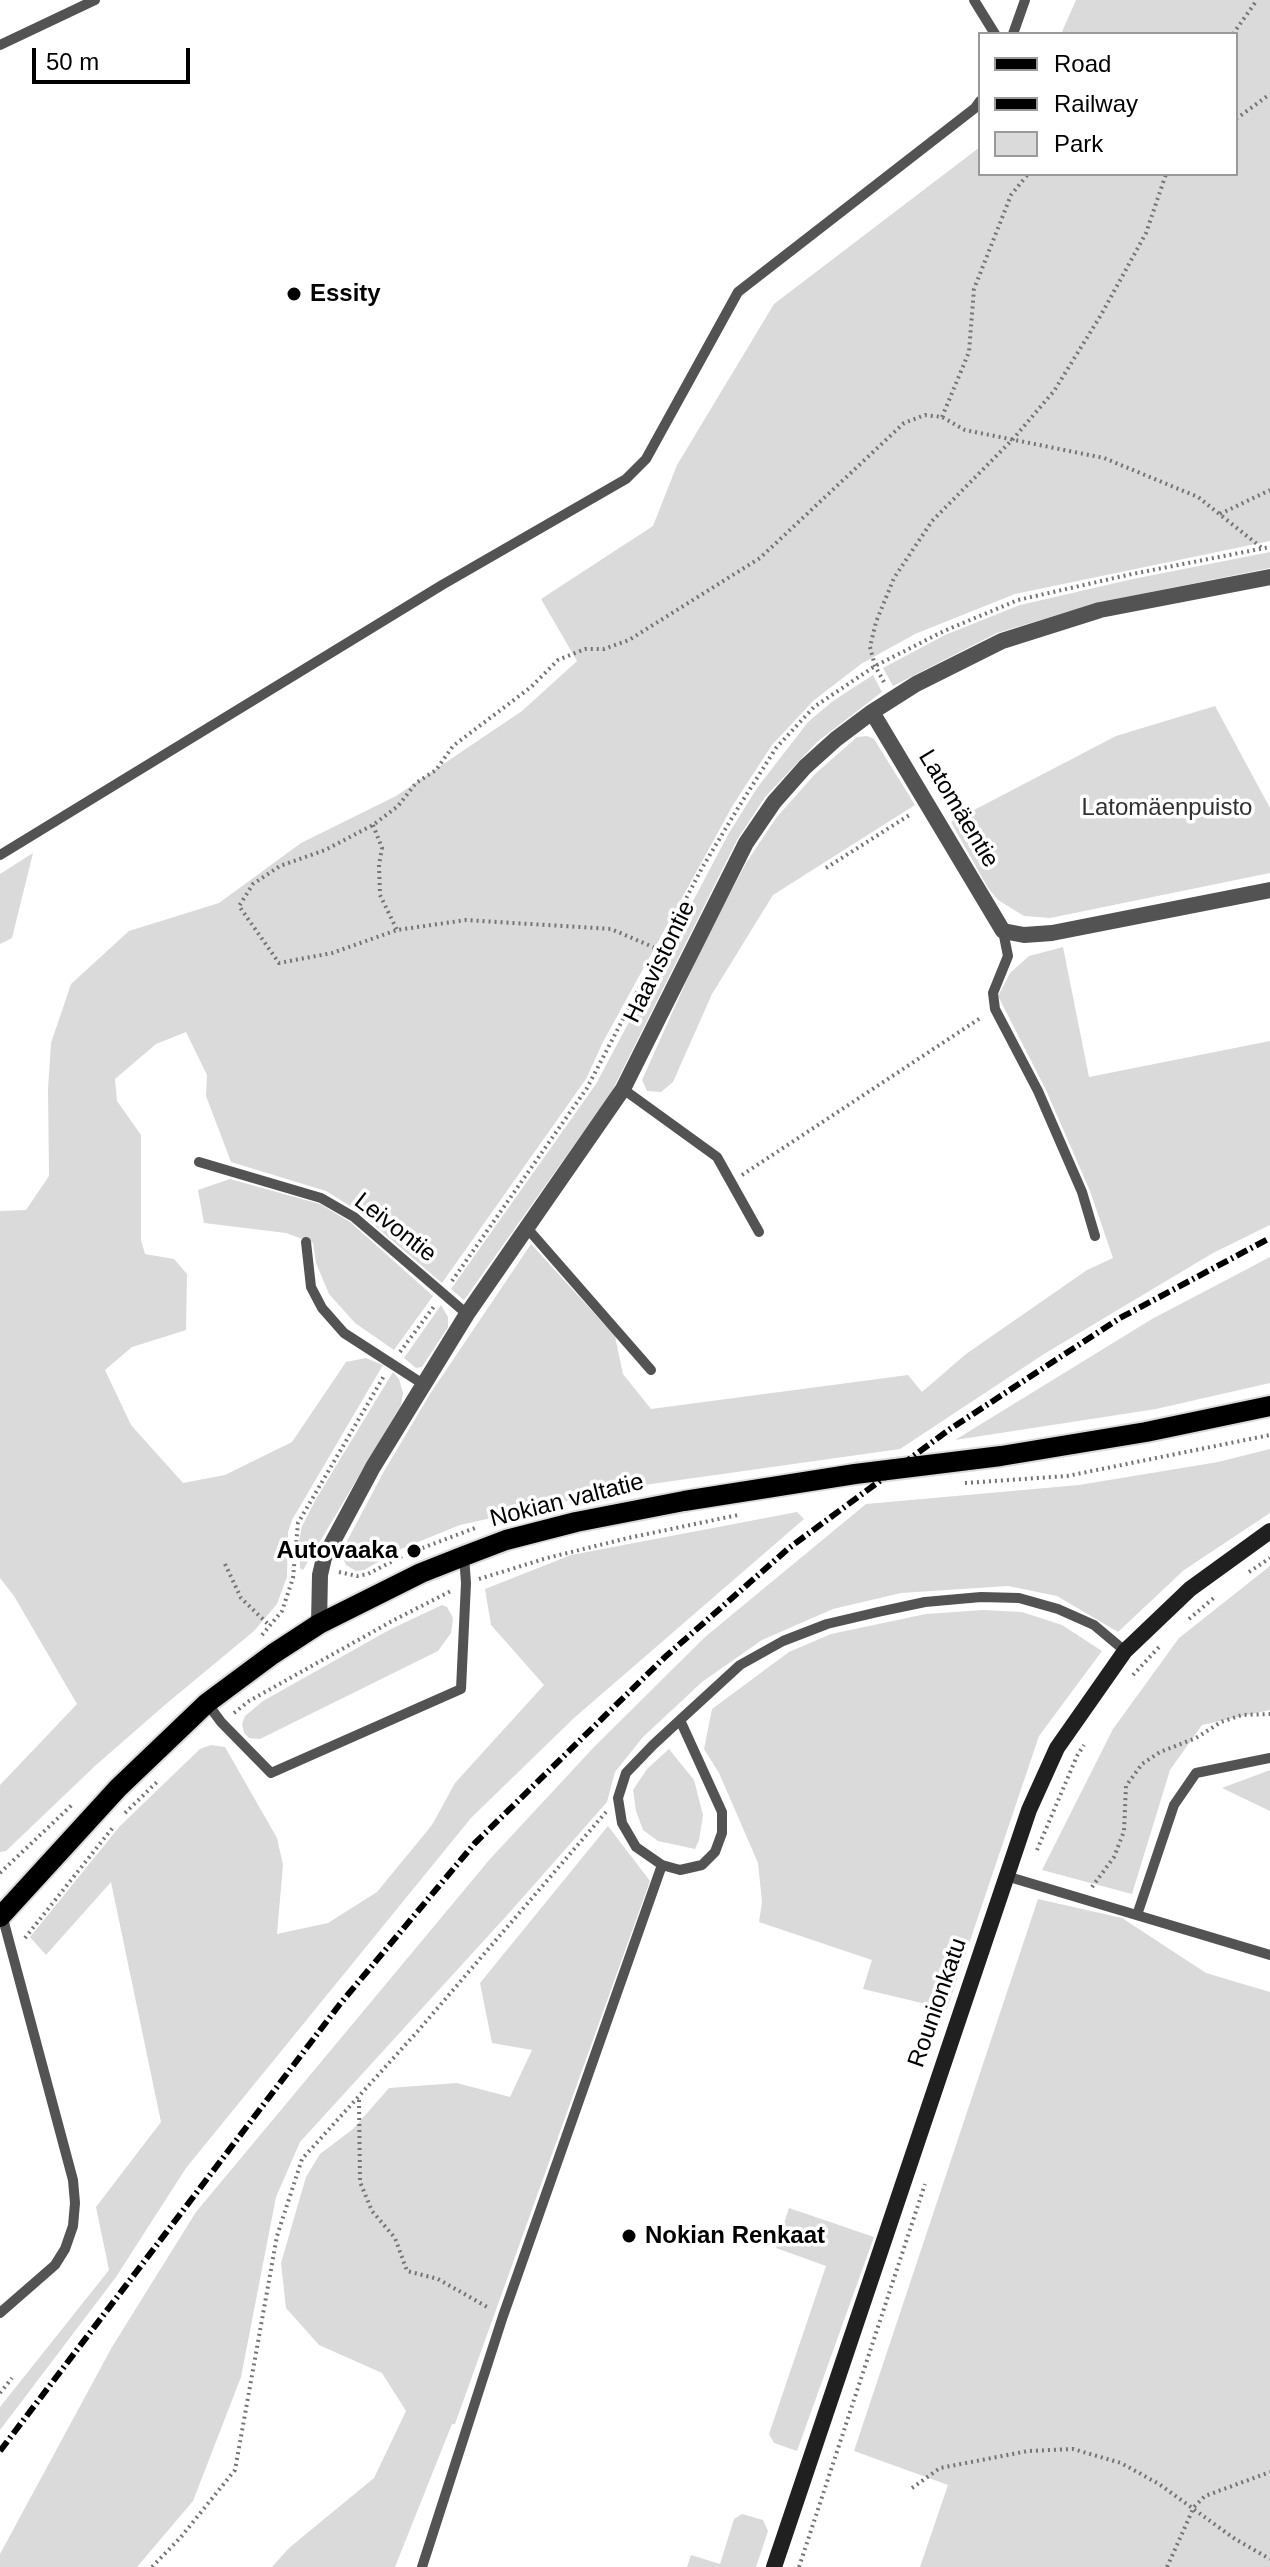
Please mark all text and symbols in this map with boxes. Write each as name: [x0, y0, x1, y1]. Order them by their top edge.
scale bar: [36, 32, 194, 82]
legend: [978, 32, 1238, 176]
text: 50 m: [46, 48, 99, 75]
text: Road: [1054, 50, 1111, 77]
text: Railway: [1054, 90, 1138, 117]
text: Park: [1054, 130, 1103, 157]
place label: Essity: [310, 280, 381, 308]
marker: Essity: [285, 285, 303, 303]
street label: Latomäentie: [912, 745, 1004, 873]
park label: Latomäenpuisto: [1082, 794, 1252, 822]
street label: Haavistontie: [618, 896, 702, 1028]
street label: Leivontie: [348, 1187, 442, 1269]
street label: Nokian valtatie: [487, 1468, 647, 1534]
place label: Autovaaka: [277, 1537, 398, 1565]
marker: Autovaaka: [405, 1542, 423, 1560]
street label: Rounionkatu: [902, 1935, 974, 2071]
place label: Nokian Renkaat: [645, 2222, 825, 2250]
marker: Nokian Renkaat: [620, 2227, 638, 2245]

